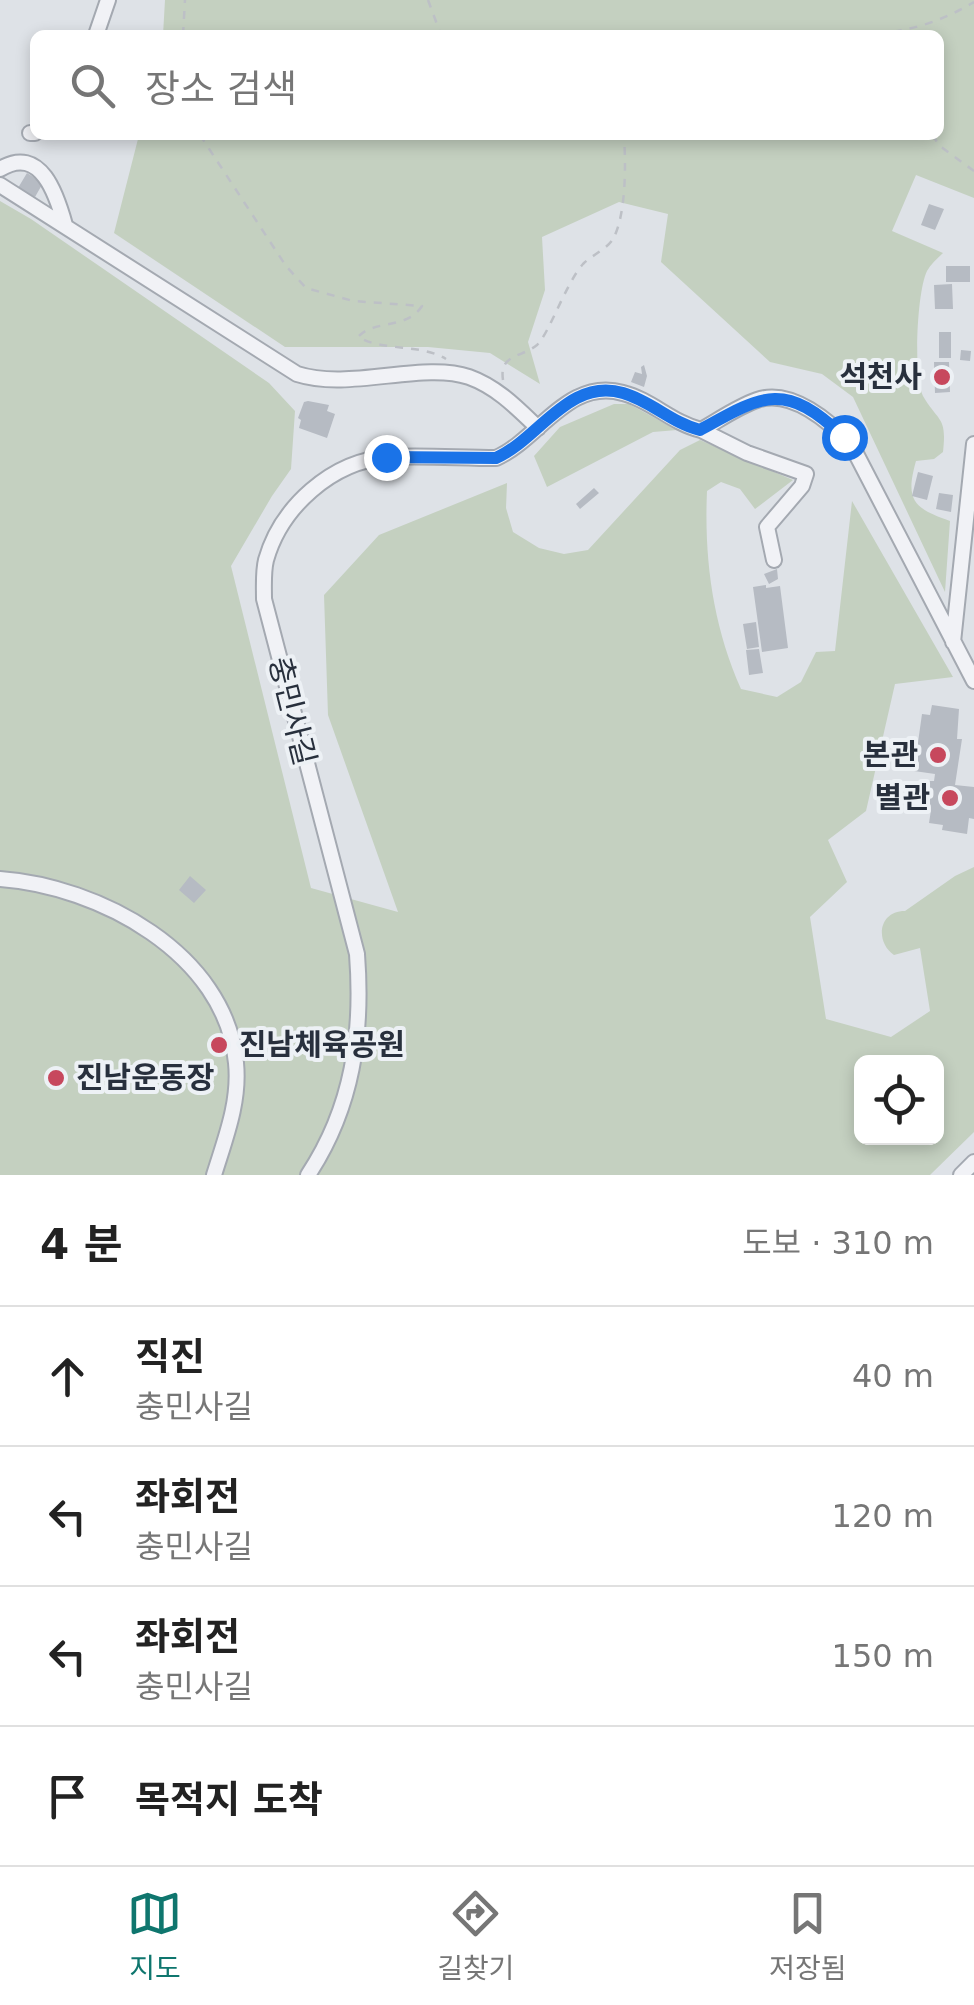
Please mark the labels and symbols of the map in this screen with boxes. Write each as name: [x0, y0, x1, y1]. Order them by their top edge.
place label: 석천사: [839, 359, 922, 394]
marker: 석천사: [931, 366, 953, 388]
route start: [822, 415, 868, 461]
route end: [364, 435, 410, 481]
street label: 충민사길: [262, 653, 323, 769]
place label: 본관: [863, 737, 918, 772]
marker: 본관: [927, 744, 949, 766]
place label: 별관: [875, 780, 930, 815]
marker: 별관: [939, 787, 961, 809]
place label: 진남체육공원: [239, 1027, 405, 1062]
marker: 진남체육공원: [208, 1034, 230, 1056]
place label: 진남운동장: [76, 1060, 214, 1095]
marker: 진남운동장: [45, 1067, 67, 1089]

